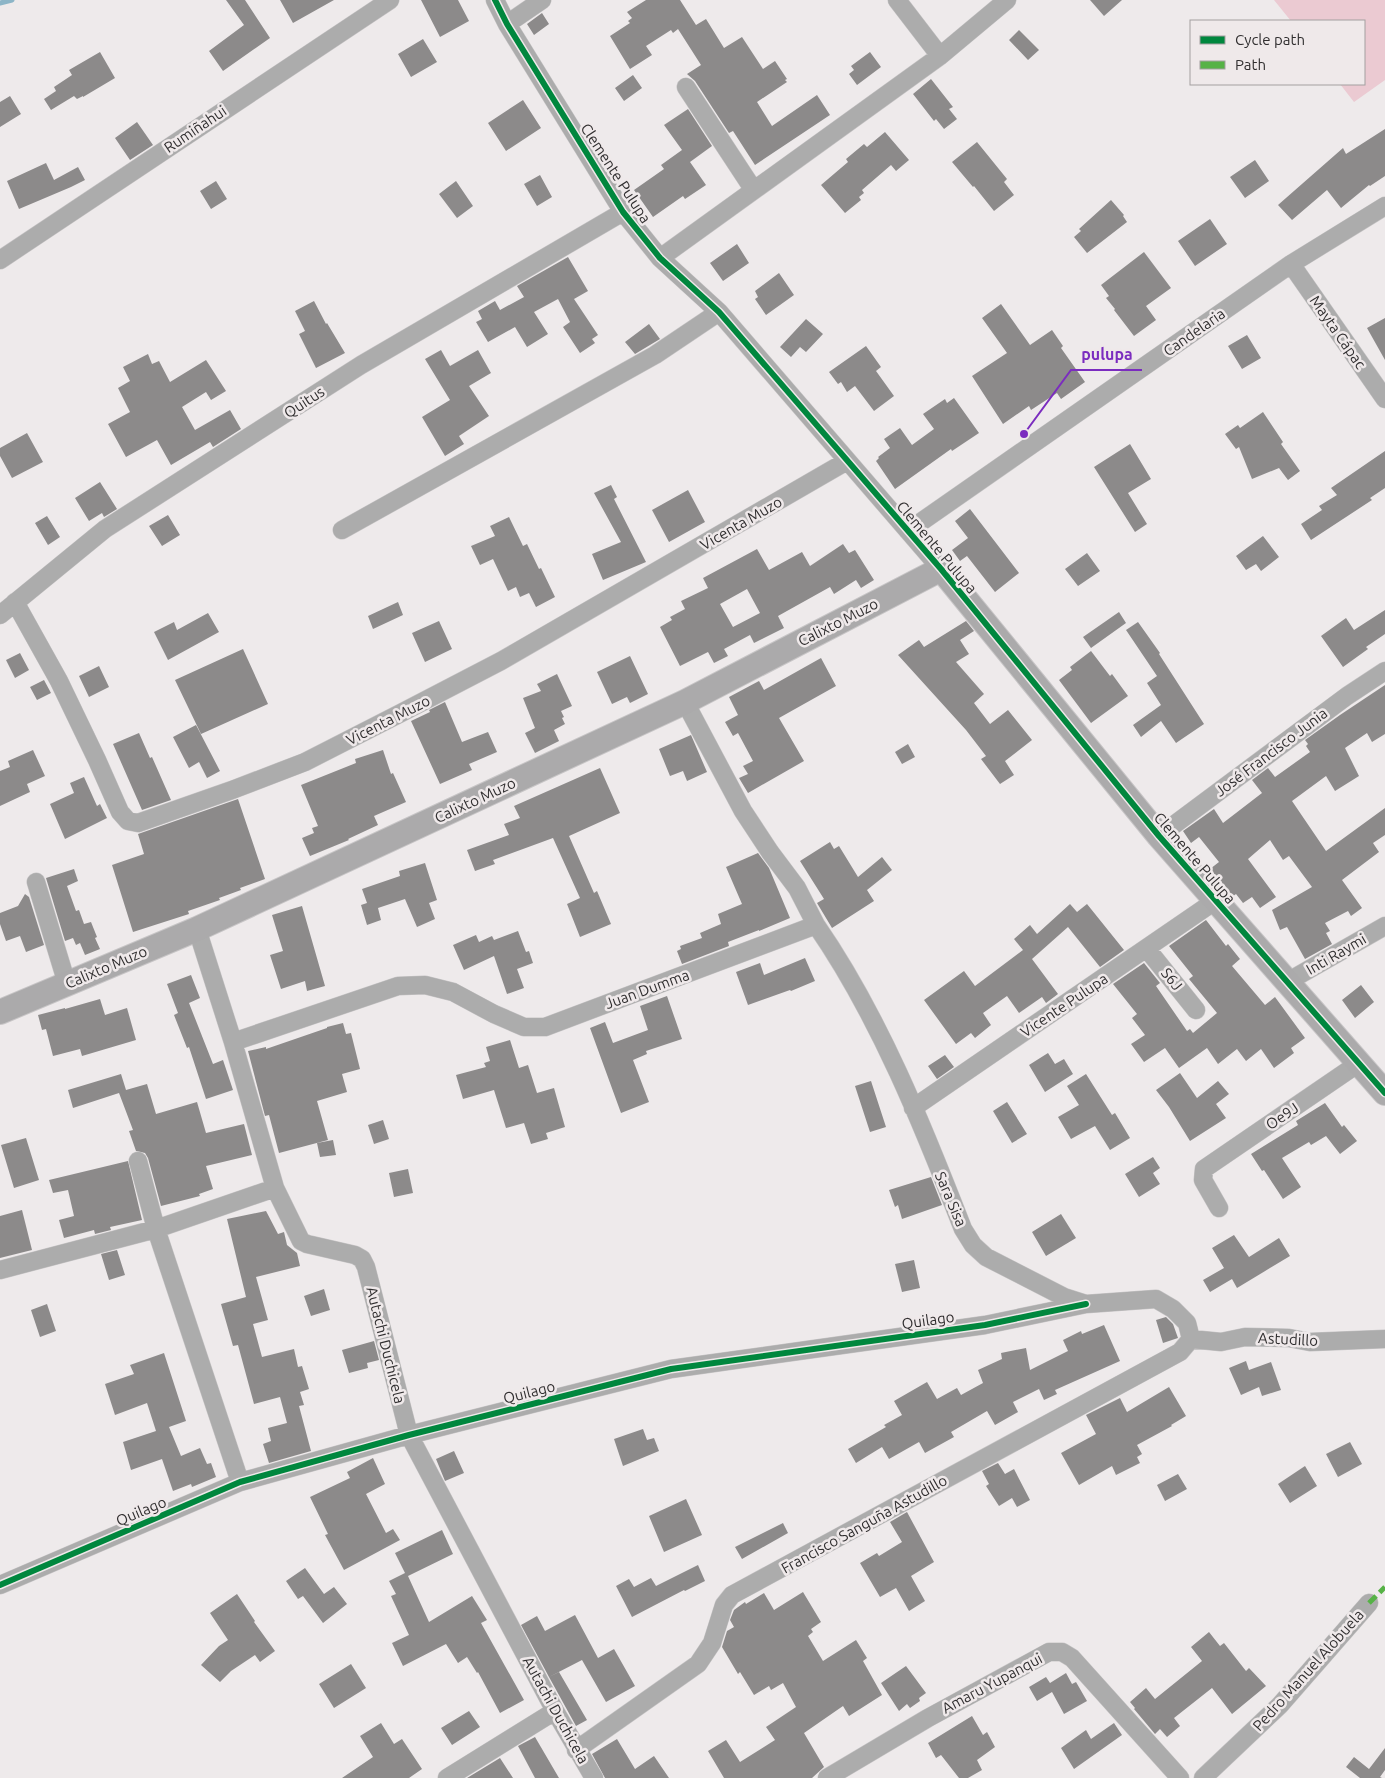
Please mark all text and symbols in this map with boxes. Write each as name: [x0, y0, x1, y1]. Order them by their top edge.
legend: [1190, 20, 1365, 85]
text: Cycle path: [1235, 31, 1305, 48]
text: Path: [1235, 56, 1266, 73]
street label: Rumiñahui: [161, 102, 229, 156]
street label: Clemente Pulupa: [577, 120, 655, 226]
street label: Mayta Cápac: [1307, 292, 1369, 372]
street label: Candelaria: [1160, 305, 1228, 359]
callout: pulupa: [1071, 339, 1142, 370]
text: pulupa: [1081, 345, 1133, 363]
street label: Quitus: [281, 383, 327, 421]
street label: Vicenta Muzo: [697, 493, 785, 553]
street label: Clemente Pulupa: [893, 497, 981, 597]
street label: Calixto Muzo: [795, 595, 881, 649]
street label: Vicenta Muzo: [343, 692, 433, 748]
street label: José Francisco Junia: [1212, 704, 1330, 800]
street label: Calixto Muzo: [432, 774, 518, 826]
street label: Clemente Pulupa: [1151, 809, 1239, 907]
street label: Inti Raymi: [1303, 930, 1369, 978]
street label: Calixto Muzo: [63, 942, 149, 992]
street label: S6J: [1158, 964, 1186, 994]
street label: Juan Dumma: [603, 966, 691, 1012]
street label: Vicente Pulupa: [1017, 970, 1111, 1040]
street label: Oe9J: [1262, 1099, 1302, 1133]
street label: Sara Sisa: [932, 1169, 970, 1229]
street label: Autachi Duchicela: [363, 1285, 409, 1405]
street label: Quilago: [901, 1308, 955, 1332]
street label: Astudillo: [1258, 1329, 1318, 1349]
street label: Quilago: [501, 1377, 557, 1407]
street label: Francisco Sanguña Astudillo: [778, 1471, 950, 1577]
street label: Quilago: [113, 1493, 169, 1529]
street label: Pedro Manuel Alobuela: [1249, 1606, 1367, 1734]
street label: Amaru Yupanqui: [939, 1649, 1045, 1717]
street label: Autachi Duchicela: [520, 1654, 592, 1766]

